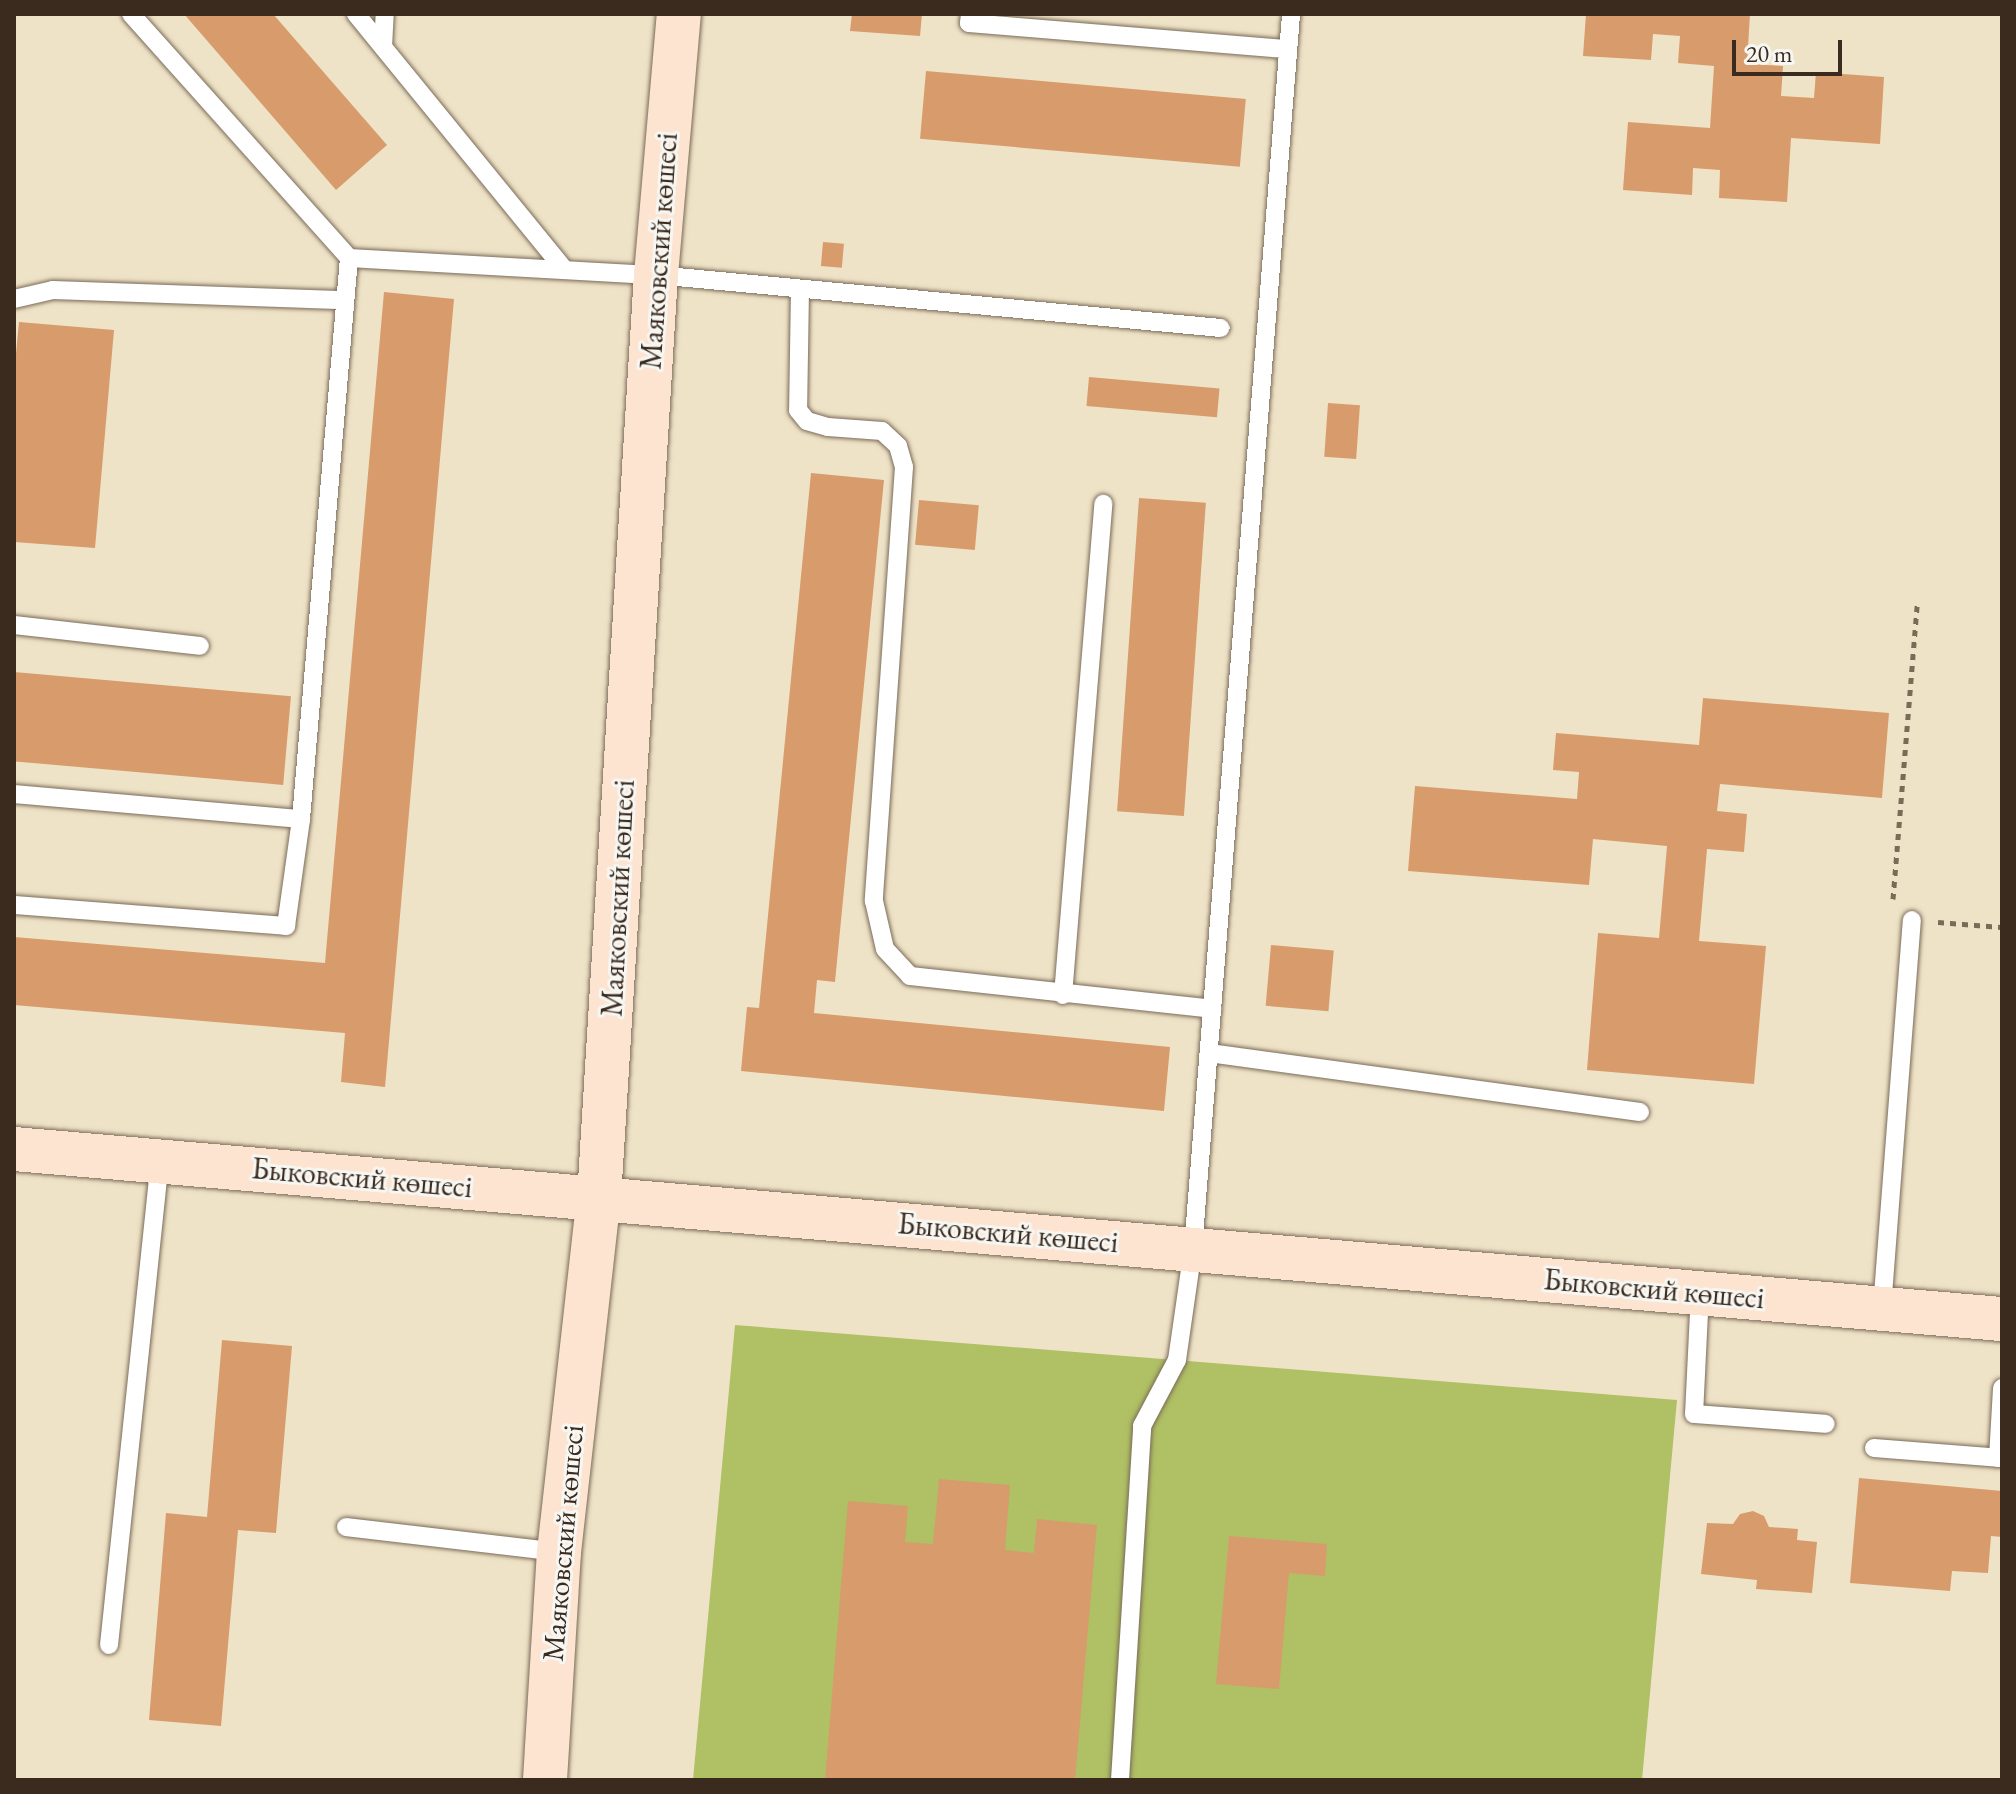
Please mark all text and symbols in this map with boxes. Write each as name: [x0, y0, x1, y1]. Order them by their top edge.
scale bar: [1736, 24, 1846, 74]
text: 20 m: [1746, 38, 1793, 69]
street label: Маяковский көшесі: [633, 131, 685, 371]
street label: Маяковский көшесі: [594, 779, 642, 1017]
street label: Быковский көшесі: [250, 1150, 474, 1206]
street label: Быковский көшесі: [896, 1205, 1120, 1261]
street label: Быковский көшесі: [1542, 1261, 1766, 1317]
street label: Маяковский көшесі: [535, 1423, 591, 1663]

